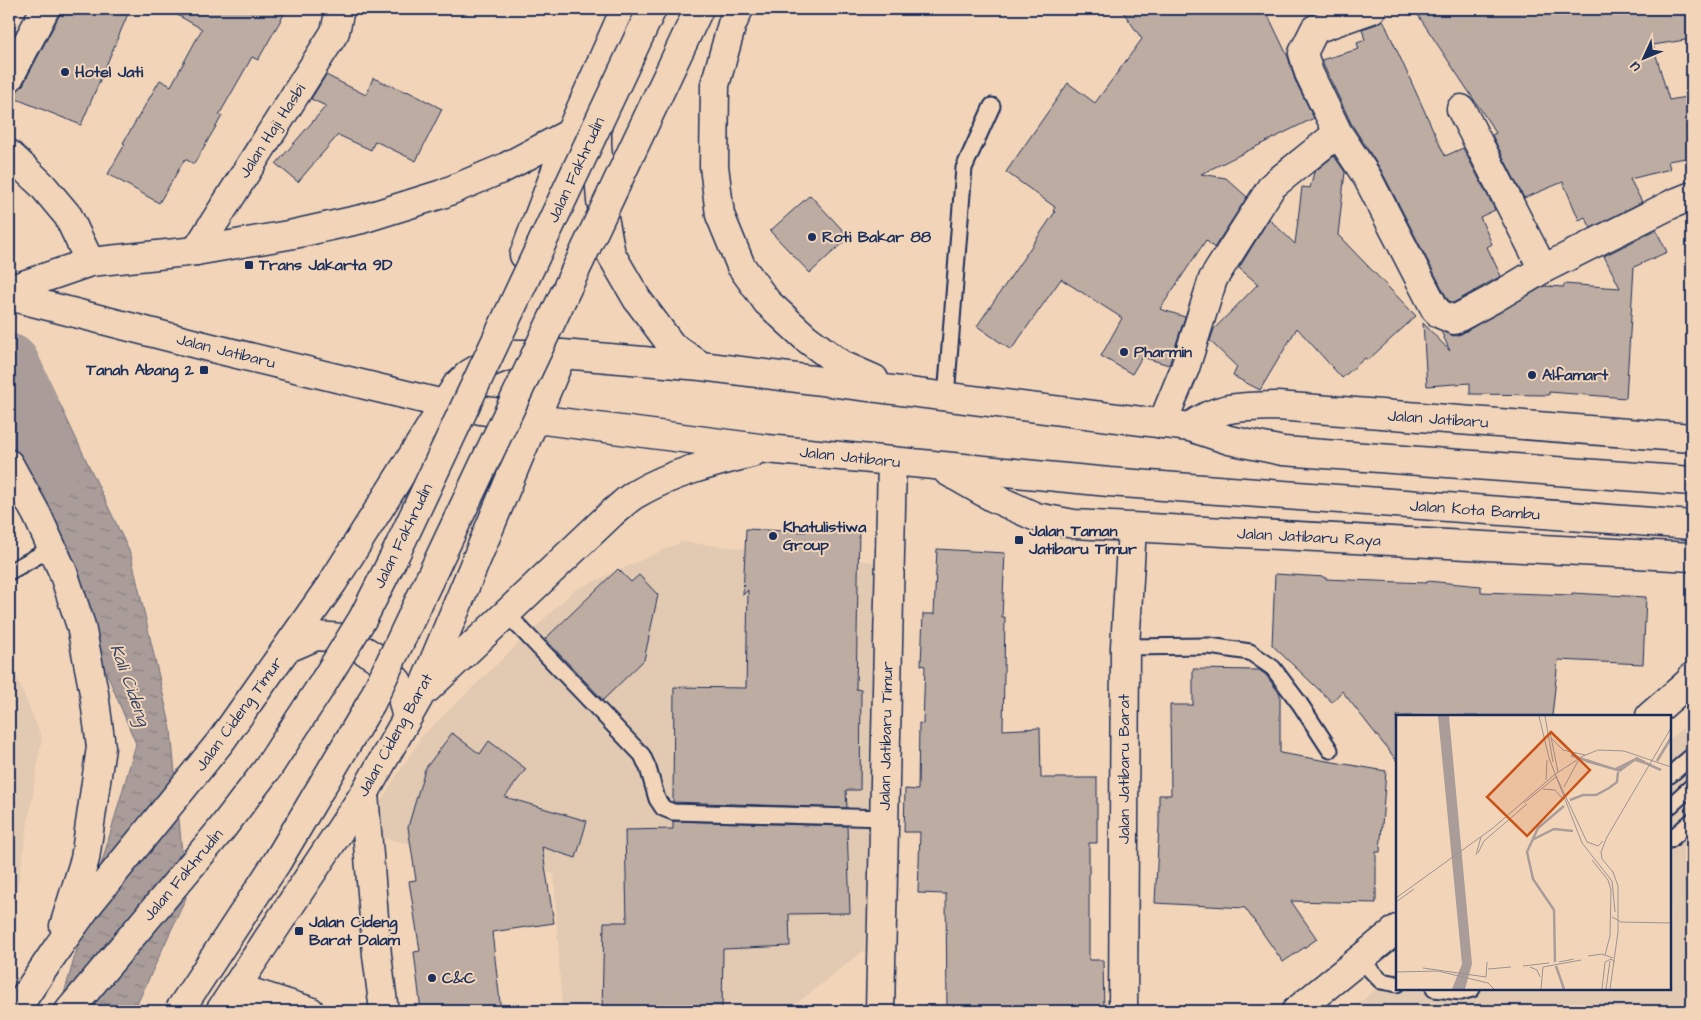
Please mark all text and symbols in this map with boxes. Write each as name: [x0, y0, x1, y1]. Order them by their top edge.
north arrow: [1618, 32, 1668, 82]
text: U: [1625, 56, 1645, 76]
place label: Hotel Jati: [75, 61, 144, 83]
marker: Hotel Jati: [59, 66, 71, 78]
street label: Jalan Haji Hasbi: [233, 79, 311, 182]
street label: Jalan Fakhrudin: [542, 114, 610, 226]
place label: Roti Bakar 88: [822, 226, 932, 248]
marker: Roti Bakar 88: [806, 231, 818, 243]
place label: Trans Jakarta 9D: [258, 254, 393, 276]
marker: Trans Jakarta 9D: [243, 259, 255, 271]
street label: Jalan Jatibaru: [174, 328, 278, 374]
place label: Pharmin: [1134, 341, 1192, 363]
marker: Pharmin: [1118, 346, 1130, 358]
place label: Tanah Abang 2: [85, 359, 195, 383]
marker: Tanah Abang 2: [198, 364, 210, 376]
place label: Alfamart: [1542, 364, 1609, 386]
marker: Alfamart: [1526, 369, 1538, 381]
street label: Jalan Jatibaru: [1387, 404, 1489, 434]
street label: Jalan Jatibaru: [799, 441, 901, 473]
street label: Jalan Fakhrudin: [368, 480, 438, 592]
street label: Jalan Kota Bambu: [1409, 494, 1541, 526]
place label: Khatulistiwa Group: [783, 516, 867, 556]
place label: Jalan Taman Jatibaru Timur: [1028, 520, 1137, 560]
street label: Jalan Jatibaru Raya: [1236, 522, 1382, 553]
marker: Khatulistiwa Group: [767, 530, 779, 542]
marker: Jalan Taman Jatibaru Timur: [1013, 534, 1025, 546]
water label: Kali Cideng: [103, 641, 157, 731]
street label: Jalan Cideng Timur: [190, 652, 289, 776]
street label: Jalan Jatibaru Timur: [874, 661, 898, 811]
street label: Jalan Cideng Barat: [352, 669, 439, 801]
street label: Jalan Jatibaru Barat: [1113, 693, 1135, 844]
inset map: [1396, 715, 1671, 990]
street label: Jalan Fakhrudin: [138, 824, 228, 926]
place label: Jalan Cideng Barat Dalam: [308, 911, 401, 951]
marker: Jalan Cideng Barat Dalam: [293, 925, 305, 937]
place label: C&C: [442, 967, 476, 989]
marker: C&C: [426, 972, 438, 984]

